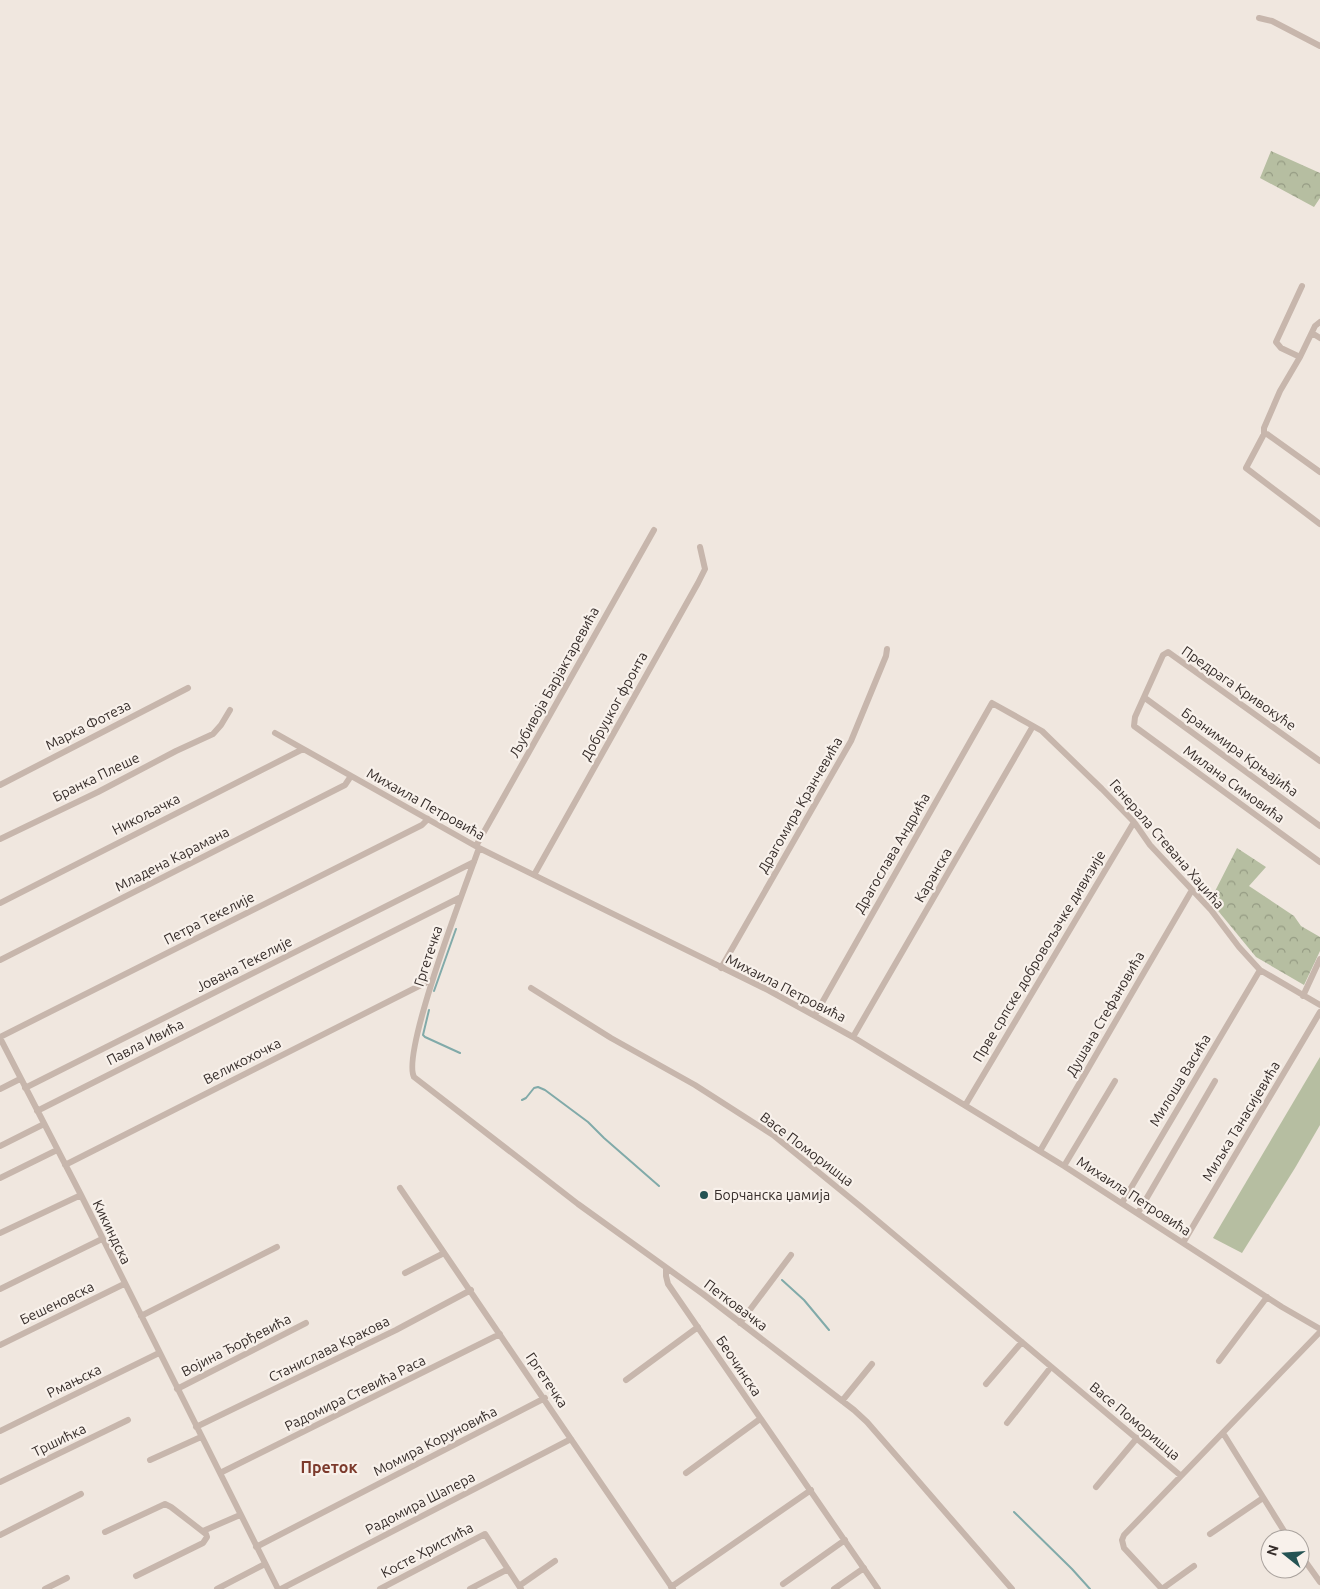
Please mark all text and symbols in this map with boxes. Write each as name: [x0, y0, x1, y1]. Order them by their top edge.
street label: Љубивоја Барјактаревића: [506, 604, 602, 760]
street label: Предрага Кривокуће: [1179, 642, 1299, 734]
street label: Добруџког фронта: [578, 649, 650, 763]
street label: Марка Фотеза: [43, 697, 133, 753]
street label: Бранимира Крњајића: [1179, 704, 1301, 800]
street label: Драгомира Кранчевића: [754, 734, 846, 876]
street label: Милана Симовића: [1180, 742, 1288, 826]
street label: Бранка Плеше: [50, 749, 142, 805]
street label: Михаила Петровића: [364, 765, 488, 843]
street label: Генерала Стевана Хаџића: [1106, 776, 1228, 912]
street label: Никољачка: [109, 790, 183, 838]
street label: Драгослава Андрића: [851, 790, 933, 916]
street label: Младена Карамана: [112, 823, 232, 895]
street label: Каранска: [911, 845, 955, 905]
street label: Прве српске добровољачке дивизије: [969, 847, 1109, 1065]
street label: Петра Текелије: [161, 888, 257, 948]
street label: Гргетечка: [411, 924, 445, 988]
street label: Јована Текелије: [193, 933, 295, 995]
street label: Душана Стефановића: [1063, 949, 1147, 1079]
street label: Михаила Петровића: [723, 951, 849, 1025]
street label: Павла Ивића: [104, 1016, 186, 1068]
street label: Милоша Васића: [1146, 1031, 1214, 1129]
street label: Великохочка: [201, 1035, 283, 1087]
street label: Миљка Танасијевића: [1199, 1058, 1283, 1184]
street label: Васе Поморишца: [757, 1109, 857, 1189]
street label: Михаила Петровића: [1074, 1153, 1194, 1239]
place label: Борчанска џамија: [714, 1187, 830, 1203]
marker: Борчанска џамија: [698, 1189, 710, 1201]
street label: Кикиндска: [90, 1197, 134, 1267]
street label: Петковачка: [701, 1276, 771, 1334]
street label: Бешеновска: [17, 1278, 97, 1328]
street label: Војина Ђорђевића: [179, 1310, 293, 1380]
street label: Станислава Кракова: [266, 1313, 392, 1385]
street label: Беочинска: [713, 1333, 765, 1399]
street label: Гргетечка: [523, 1349, 571, 1411]
street label: Радомира Стевића Раса: [282, 1352, 428, 1434]
street label: Рмањска: [44, 1361, 104, 1401]
street label: Васе Поморишца: [1087, 1379, 1183, 1463]
street label: Момира Коруновића: [371, 1403, 499, 1479]
street label: Тршићка: [30, 1420, 88, 1460]
district label: Преток: [300, 1458, 358, 1476]
street label: Радомира Шапера: [363, 1468, 477, 1538]
street label: Косте Христића: [378, 1519, 476, 1581]
north arrow: [1260, 1529, 1310, 1579]
text: N: [1263, 1543, 1282, 1558]

